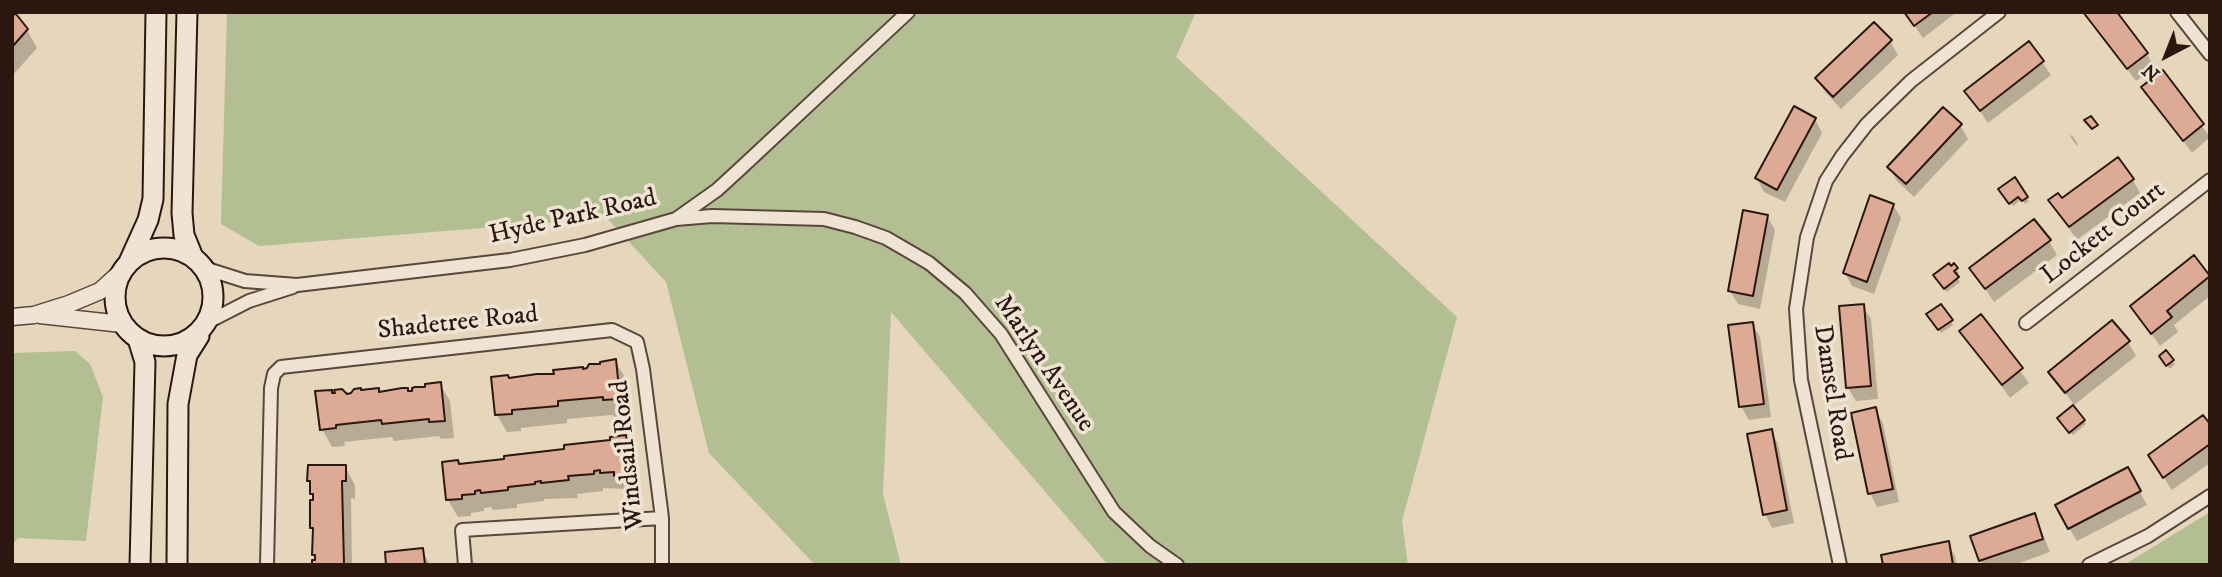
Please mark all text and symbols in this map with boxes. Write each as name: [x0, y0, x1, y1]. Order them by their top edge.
north arrow: [2131, 21, 2201, 91]
text: N: [2138, 58, 2165, 86]
street label: Lockett Court: [2036, 176, 2172, 292]
street label: Hyde Park Road: [486, 184, 660, 252]
street label: Marlyn Avenue: [986, 290, 1100, 438]
street label: Shadetree Road: [376, 300, 540, 348]
street label: Damsel Road: [1805, 323, 1857, 463]
street label: Windsail Road: [606, 378, 652, 532]

